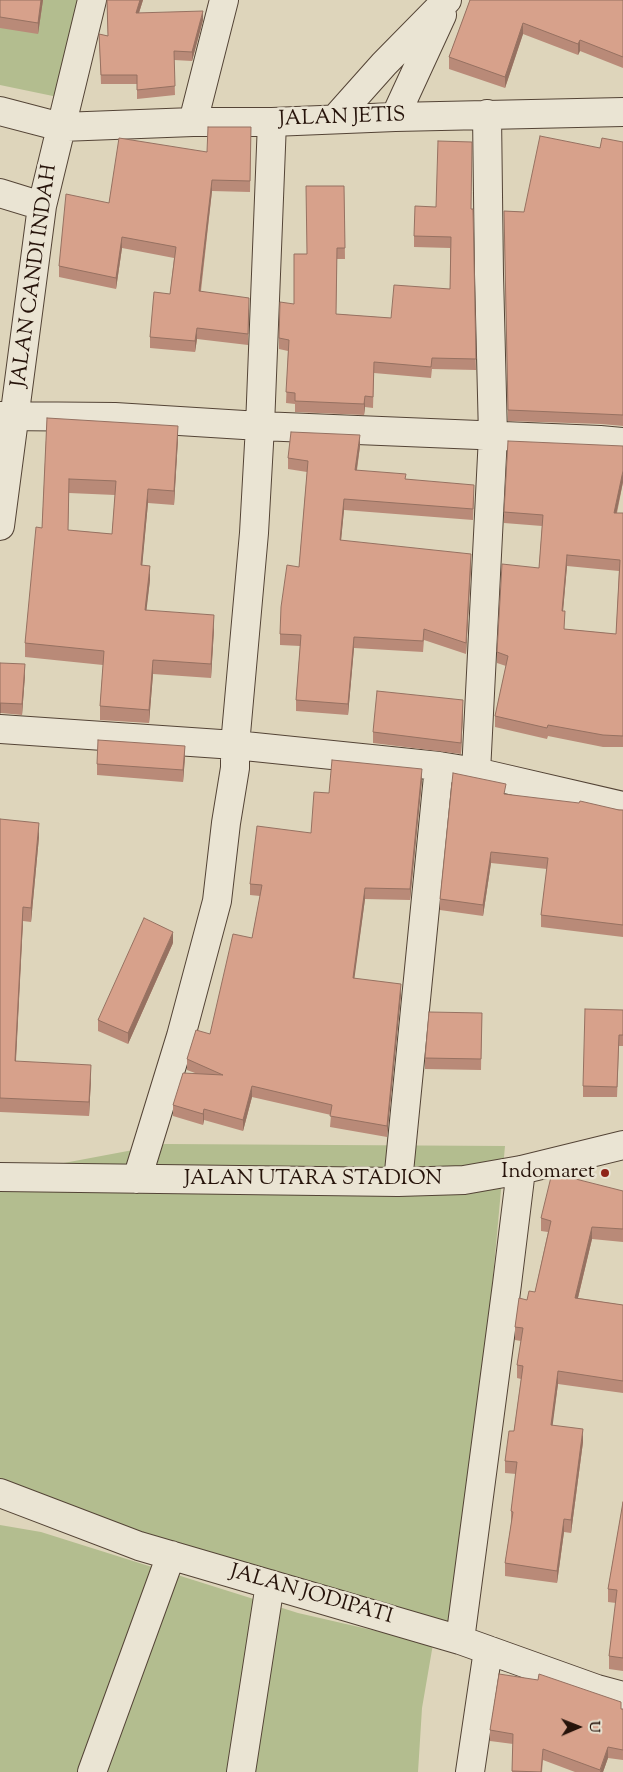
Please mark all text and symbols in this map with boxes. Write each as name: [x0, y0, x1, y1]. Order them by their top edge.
street label: JALAN JETIS: [278, 104, 406, 134]
street label: JALAN CANDI INDAH: [8, 163, 64, 389]
place label: Indomaret: [501, 1160, 595, 1186]
street label: JALAN UTARA STADION: [184, 1167, 442, 1193]
marker: Indomaret: [599, 1167, 611, 1179]
street label: JALAN JODIPATI: [227, 1561, 395, 1631]
north arrow: [553, 1702, 603, 1752]
text: U: [583, 1721, 603, 1733]

